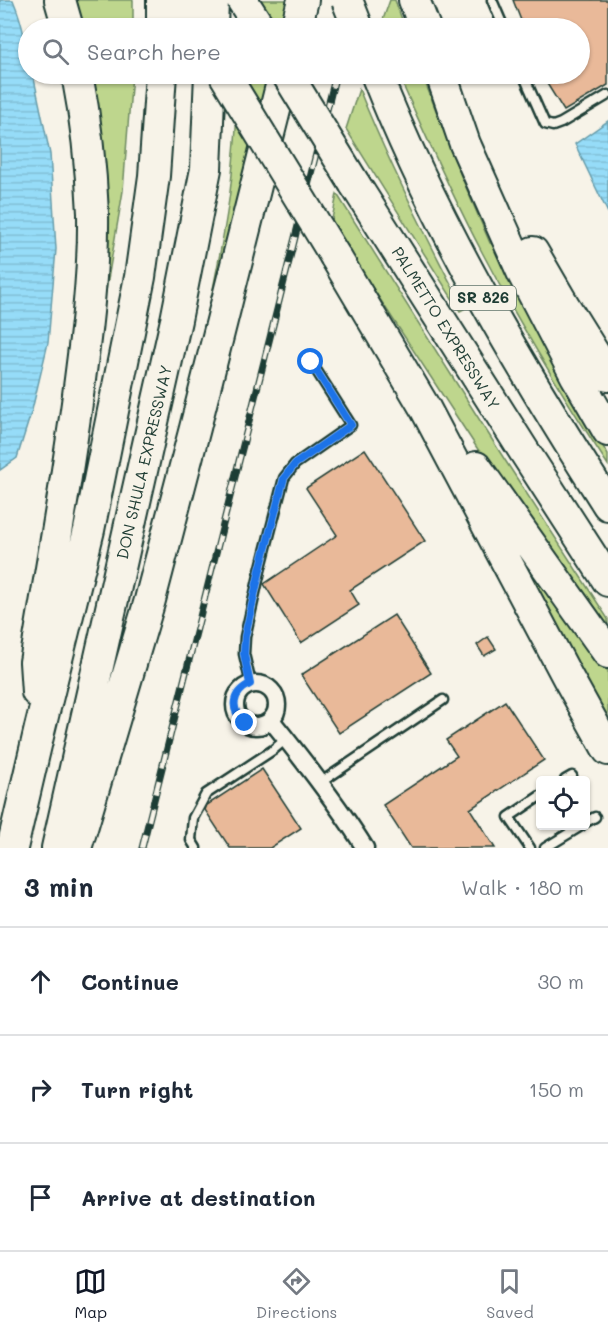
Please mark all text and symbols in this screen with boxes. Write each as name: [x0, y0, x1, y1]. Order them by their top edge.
search box: [18, 18, 590, 84]
icon: search: [39, 35, 72, 68]
text: Search here: [87, 37, 221, 66]
street label: PALMETTO EXPRESSWAY: [388, 242, 505, 413]
road number: SR 826: [450, 286, 516, 310]
route start: [297, 348, 323, 374]
street label: DON SHULA EXPRESSWAY: [111, 363, 176, 561]
route end: [231, 709, 257, 735]
map controls: [536, 776, 590, 830]
button: locate: [536, 776, 590, 830]
text: 3 min: [24, 870, 93, 904]
text: Walk · 180 m: [461, 874, 584, 900]
icon: ahead: [24, 965, 57, 998]
text: Continue: [81, 967, 179, 996]
text: 30 m: [538, 968, 584, 994]
icon: right: [24, 1073, 57, 1106]
text: Turn right: [81, 1075, 193, 1104]
text: 150 m: [529, 1076, 584, 1102]
icon: arrive: [24, 1181, 57, 1214]
text: Arrive at destination: [81, 1183, 316, 1212]
tab: Map: [74, 1265, 107, 1322]
tab: Directions: [256, 1265, 337, 1322]
tab: Saved: [486, 1265, 534, 1322]

